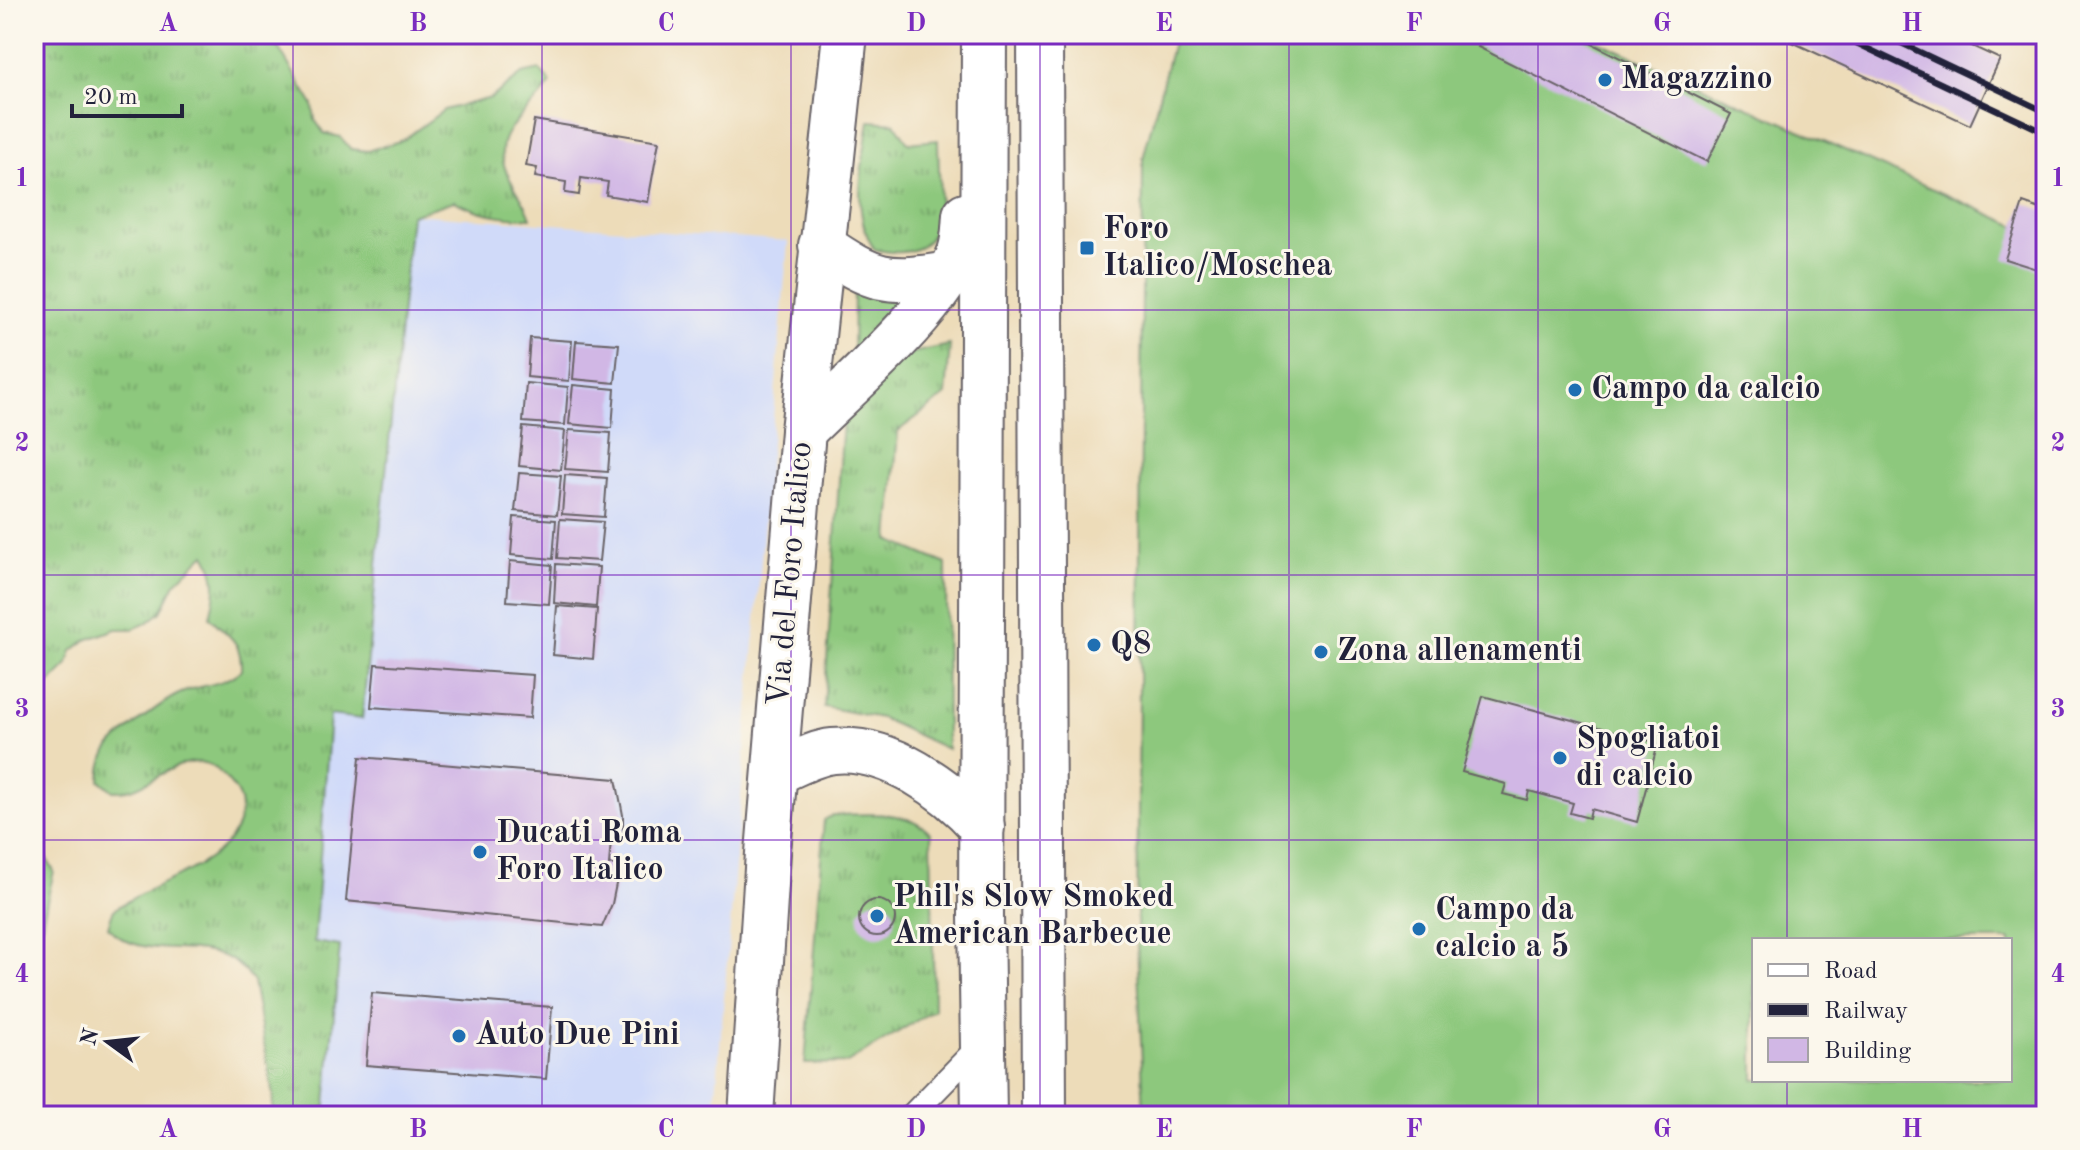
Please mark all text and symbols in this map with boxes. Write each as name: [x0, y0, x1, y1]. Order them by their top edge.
text: A: [158, 11, 178, 37]
text: B: [409, 11, 427, 37]
text: C: [657, 11, 675, 37]
text: D: [906, 11, 926, 37]
text: E: [1155, 11, 1173, 37]
text: F: [1405, 11, 1423, 37]
text: G: [1653, 11, 1671, 37]
text: H: [1901, 11, 1923, 37]
place label: Magazzino: [1621, 64, 1773, 96]
scale bar: [72, 68, 182, 118]
marker: Magazzino: [1596, 71, 1614, 89]
text: 20 m: [84, 86, 138, 110]
text: 1: [14, 166, 30, 192]
text: 1: [2050, 166, 2066, 192]
place label: Foro Italico/Moschea: [1103, 214, 1332, 283]
marker: Foro Italico/Moschea: [1078, 239, 1096, 257]
place label: Campo da calcio: [1591, 374, 1821, 406]
marker: Campo da calcio: [1566, 381, 1584, 399]
text: 2: [14, 431, 30, 457]
text: 2: [2050, 431, 2066, 457]
street label: Via del Foro Italico: [763, 440, 819, 708]
place label: Q8: [1110, 629, 1151, 661]
marker: Q8: [1085, 636, 1103, 654]
place label: Zona allenamenti: [1337, 636, 1582, 668]
marker: Zona allenamenti: [1312, 643, 1330, 661]
text: 3: [14, 697, 30, 723]
text: 3: [2050, 697, 2066, 723]
place label: Spogliatoi di calcio: [1576, 724, 1720, 793]
marker: Spogliatoi di calcio: [1551, 749, 1569, 767]
place label: Ducati Roma Foro Italico: [496, 818, 681, 887]
marker: Ducati Roma Foro Italico: [471, 843, 489, 861]
place label: Phil's Slow Smoked American Barbecue: [893, 882, 1174, 951]
place label: Campo da calcio a 5: [1435, 895, 1574, 964]
marker: Phil's Slow Smoked American Barbecue: [868, 907, 886, 925]
marker: Campo da calcio a 5: [1410, 920, 1428, 938]
legend: [1752, 938, 2012, 1082]
text: Road: [1824, 960, 1877, 984]
text: 4: [14, 962, 30, 988]
text: 4: [2050, 962, 2066, 988]
text: Railway: [1824, 1000, 1908, 1024]
north arrow: [68, 1002, 148, 1082]
place label: Auto Due Pini: [475, 1020, 679, 1052]
text: N: [78, 1026, 103, 1048]
marker: Auto Due Pini: [450, 1027, 468, 1045]
text: Building: [1824, 1040, 1911, 1064]
text: A: [158, 1117, 178, 1143]
text: B: [409, 1117, 427, 1143]
text: C: [657, 1117, 675, 1143]
text: D: [906, 1117, 926, 1143]
text: E: [1155, 1117, 1173, 1143]
text: F: [1405, 1117, 1423, 1143]
text: G: [1653, 1117, 1671, 1143]
text: H: [1901, 1117, 1923, 1143]

